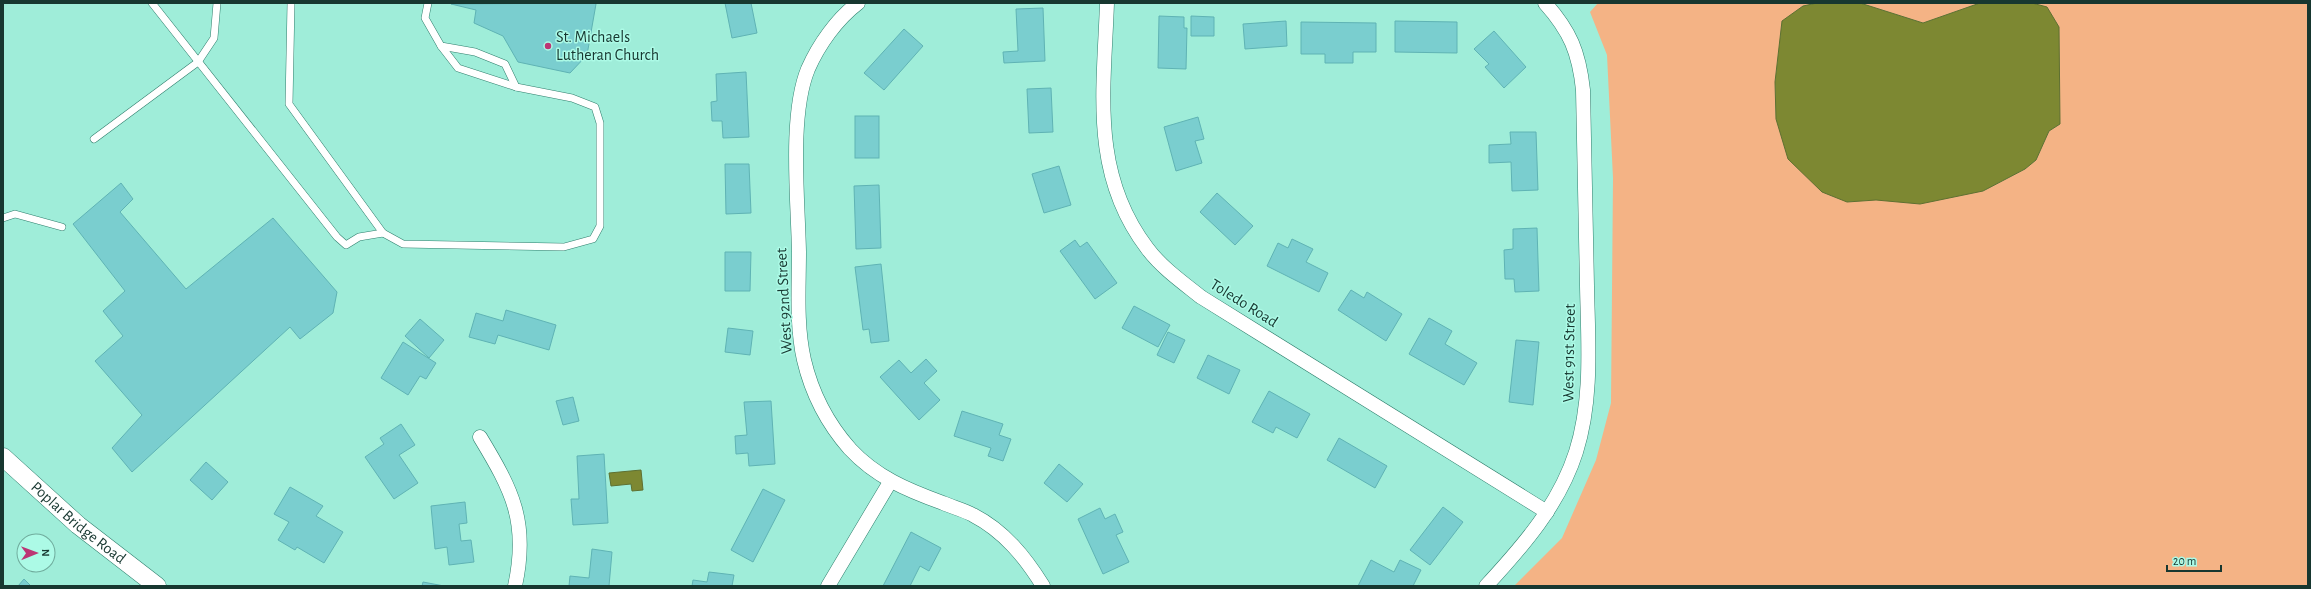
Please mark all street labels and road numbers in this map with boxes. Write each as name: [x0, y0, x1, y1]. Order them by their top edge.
street label: West 92nd Street: [773, 248, 795, 354]
street label: Toledo Road: [1207, 276, 1281, 330]
street label: West 91st Street: [1560, 303, 1578, 403]
street label: Poplar Bridge Road: [28, 479, 129, 567]

